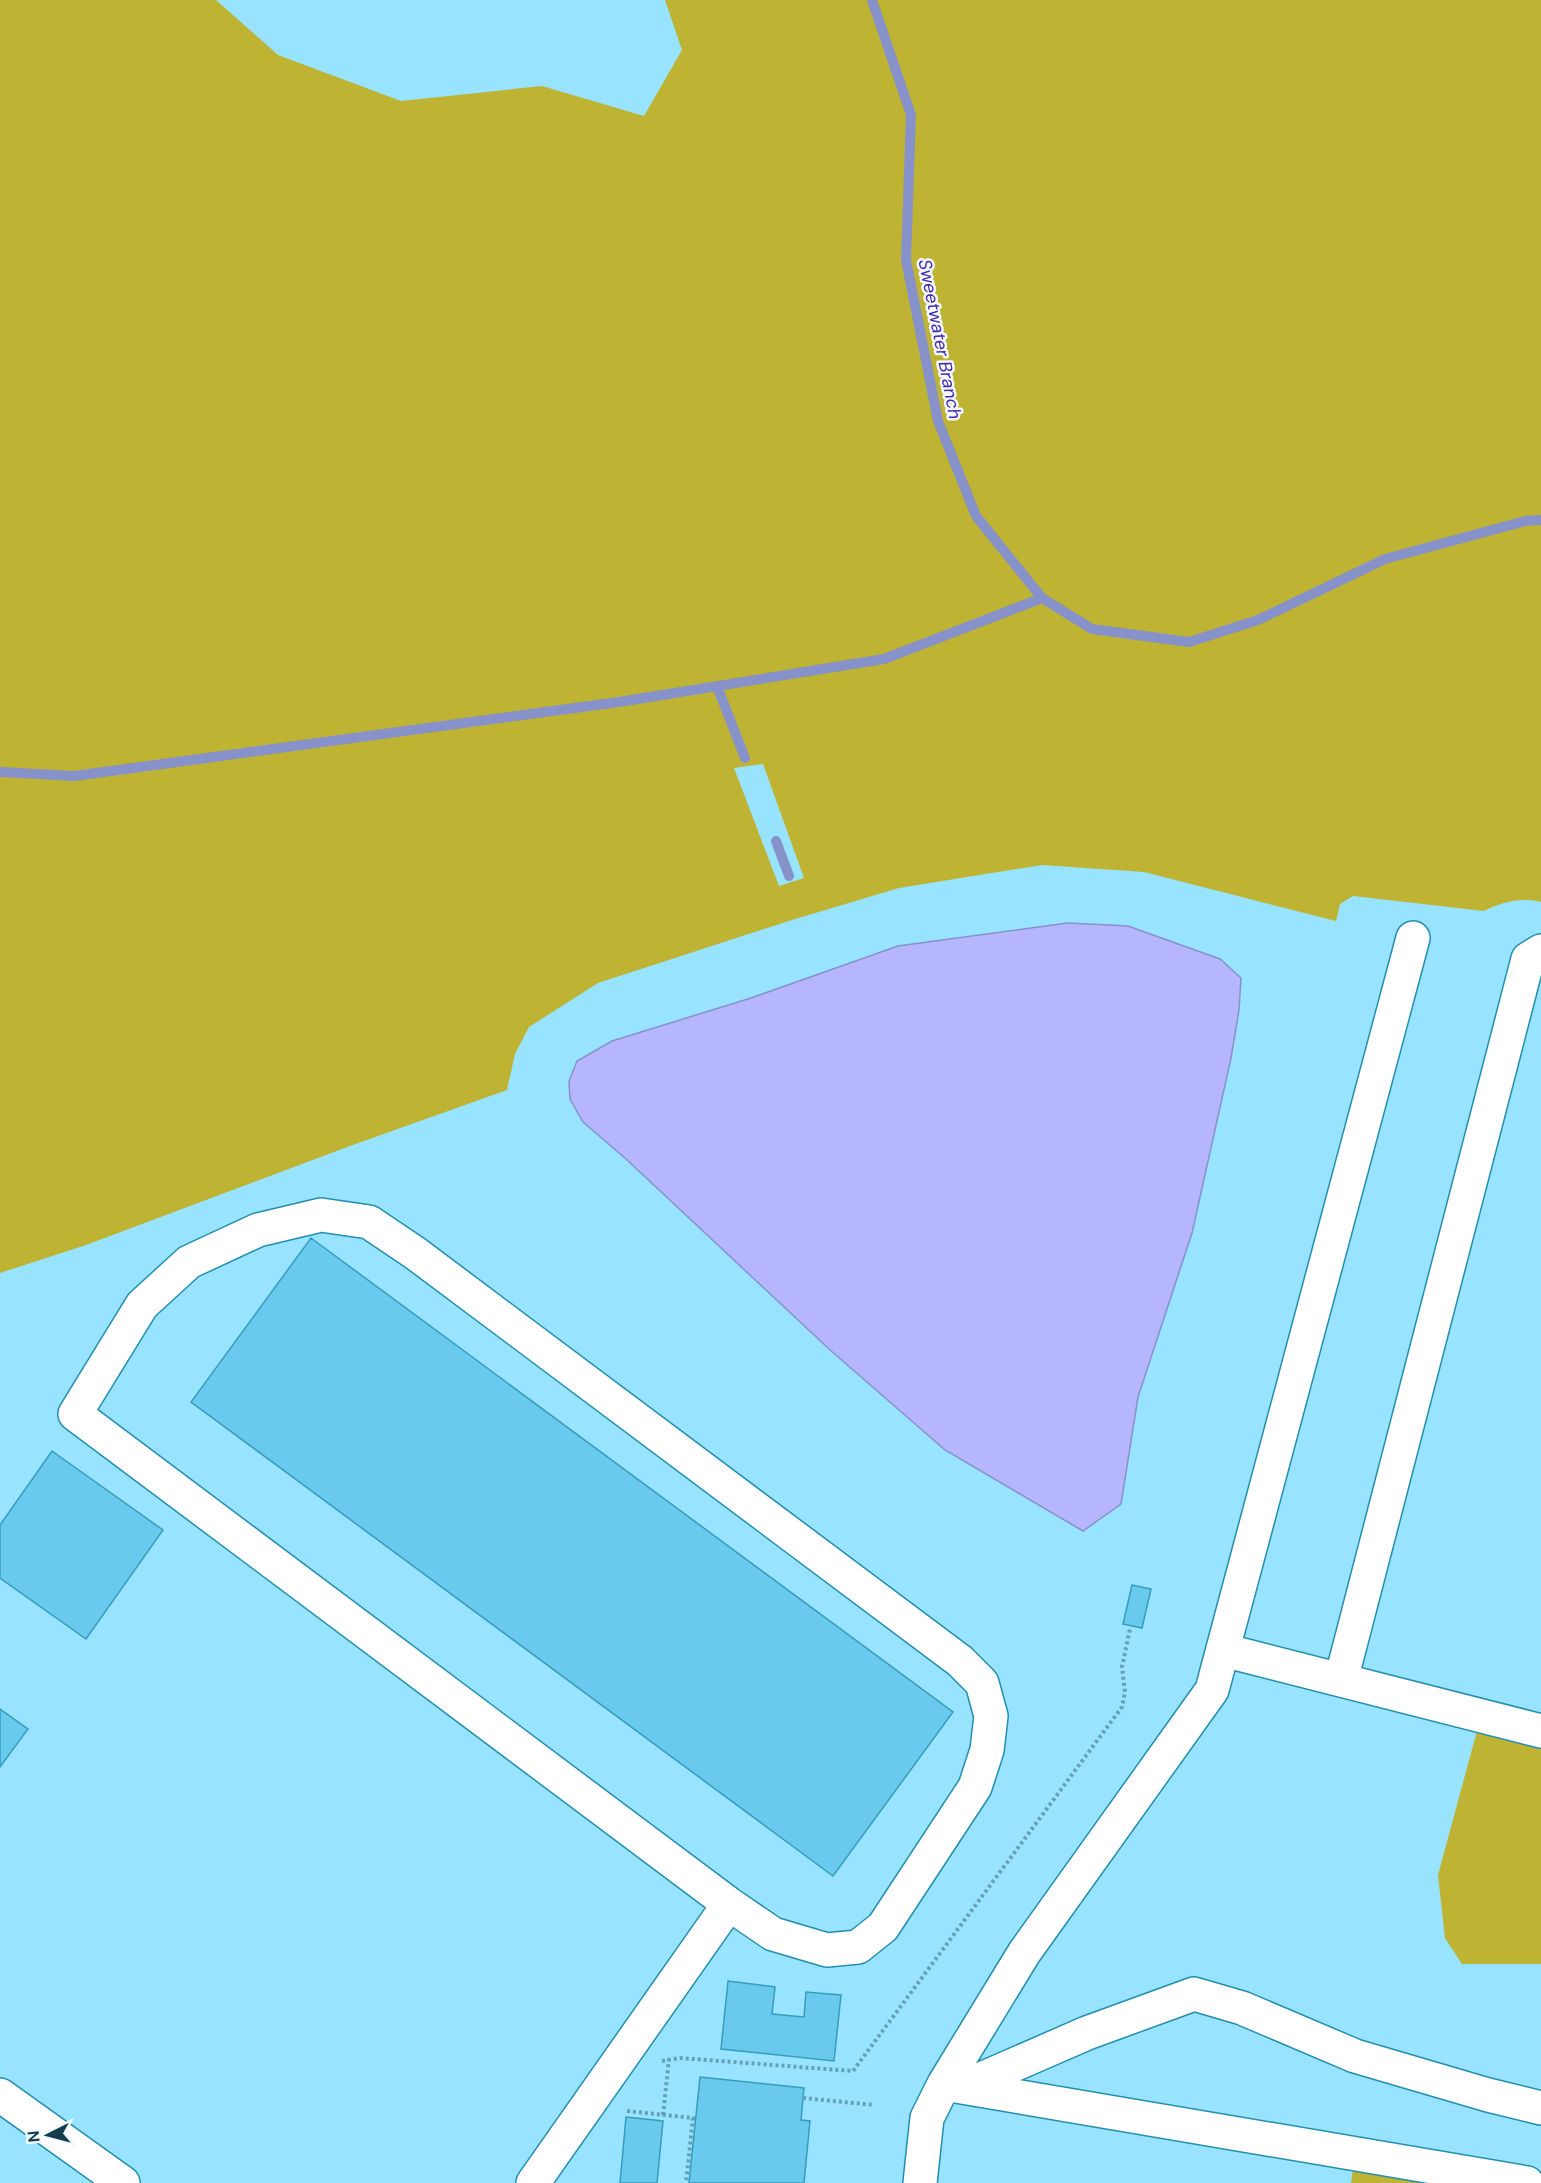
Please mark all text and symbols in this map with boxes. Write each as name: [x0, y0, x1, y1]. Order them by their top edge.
water label: Sweetwater Branch: [913, 257, 967, 421]
north arrow: [18, 2105, 78, 2165]
text: N: [23, 2130, 45, 2143]

